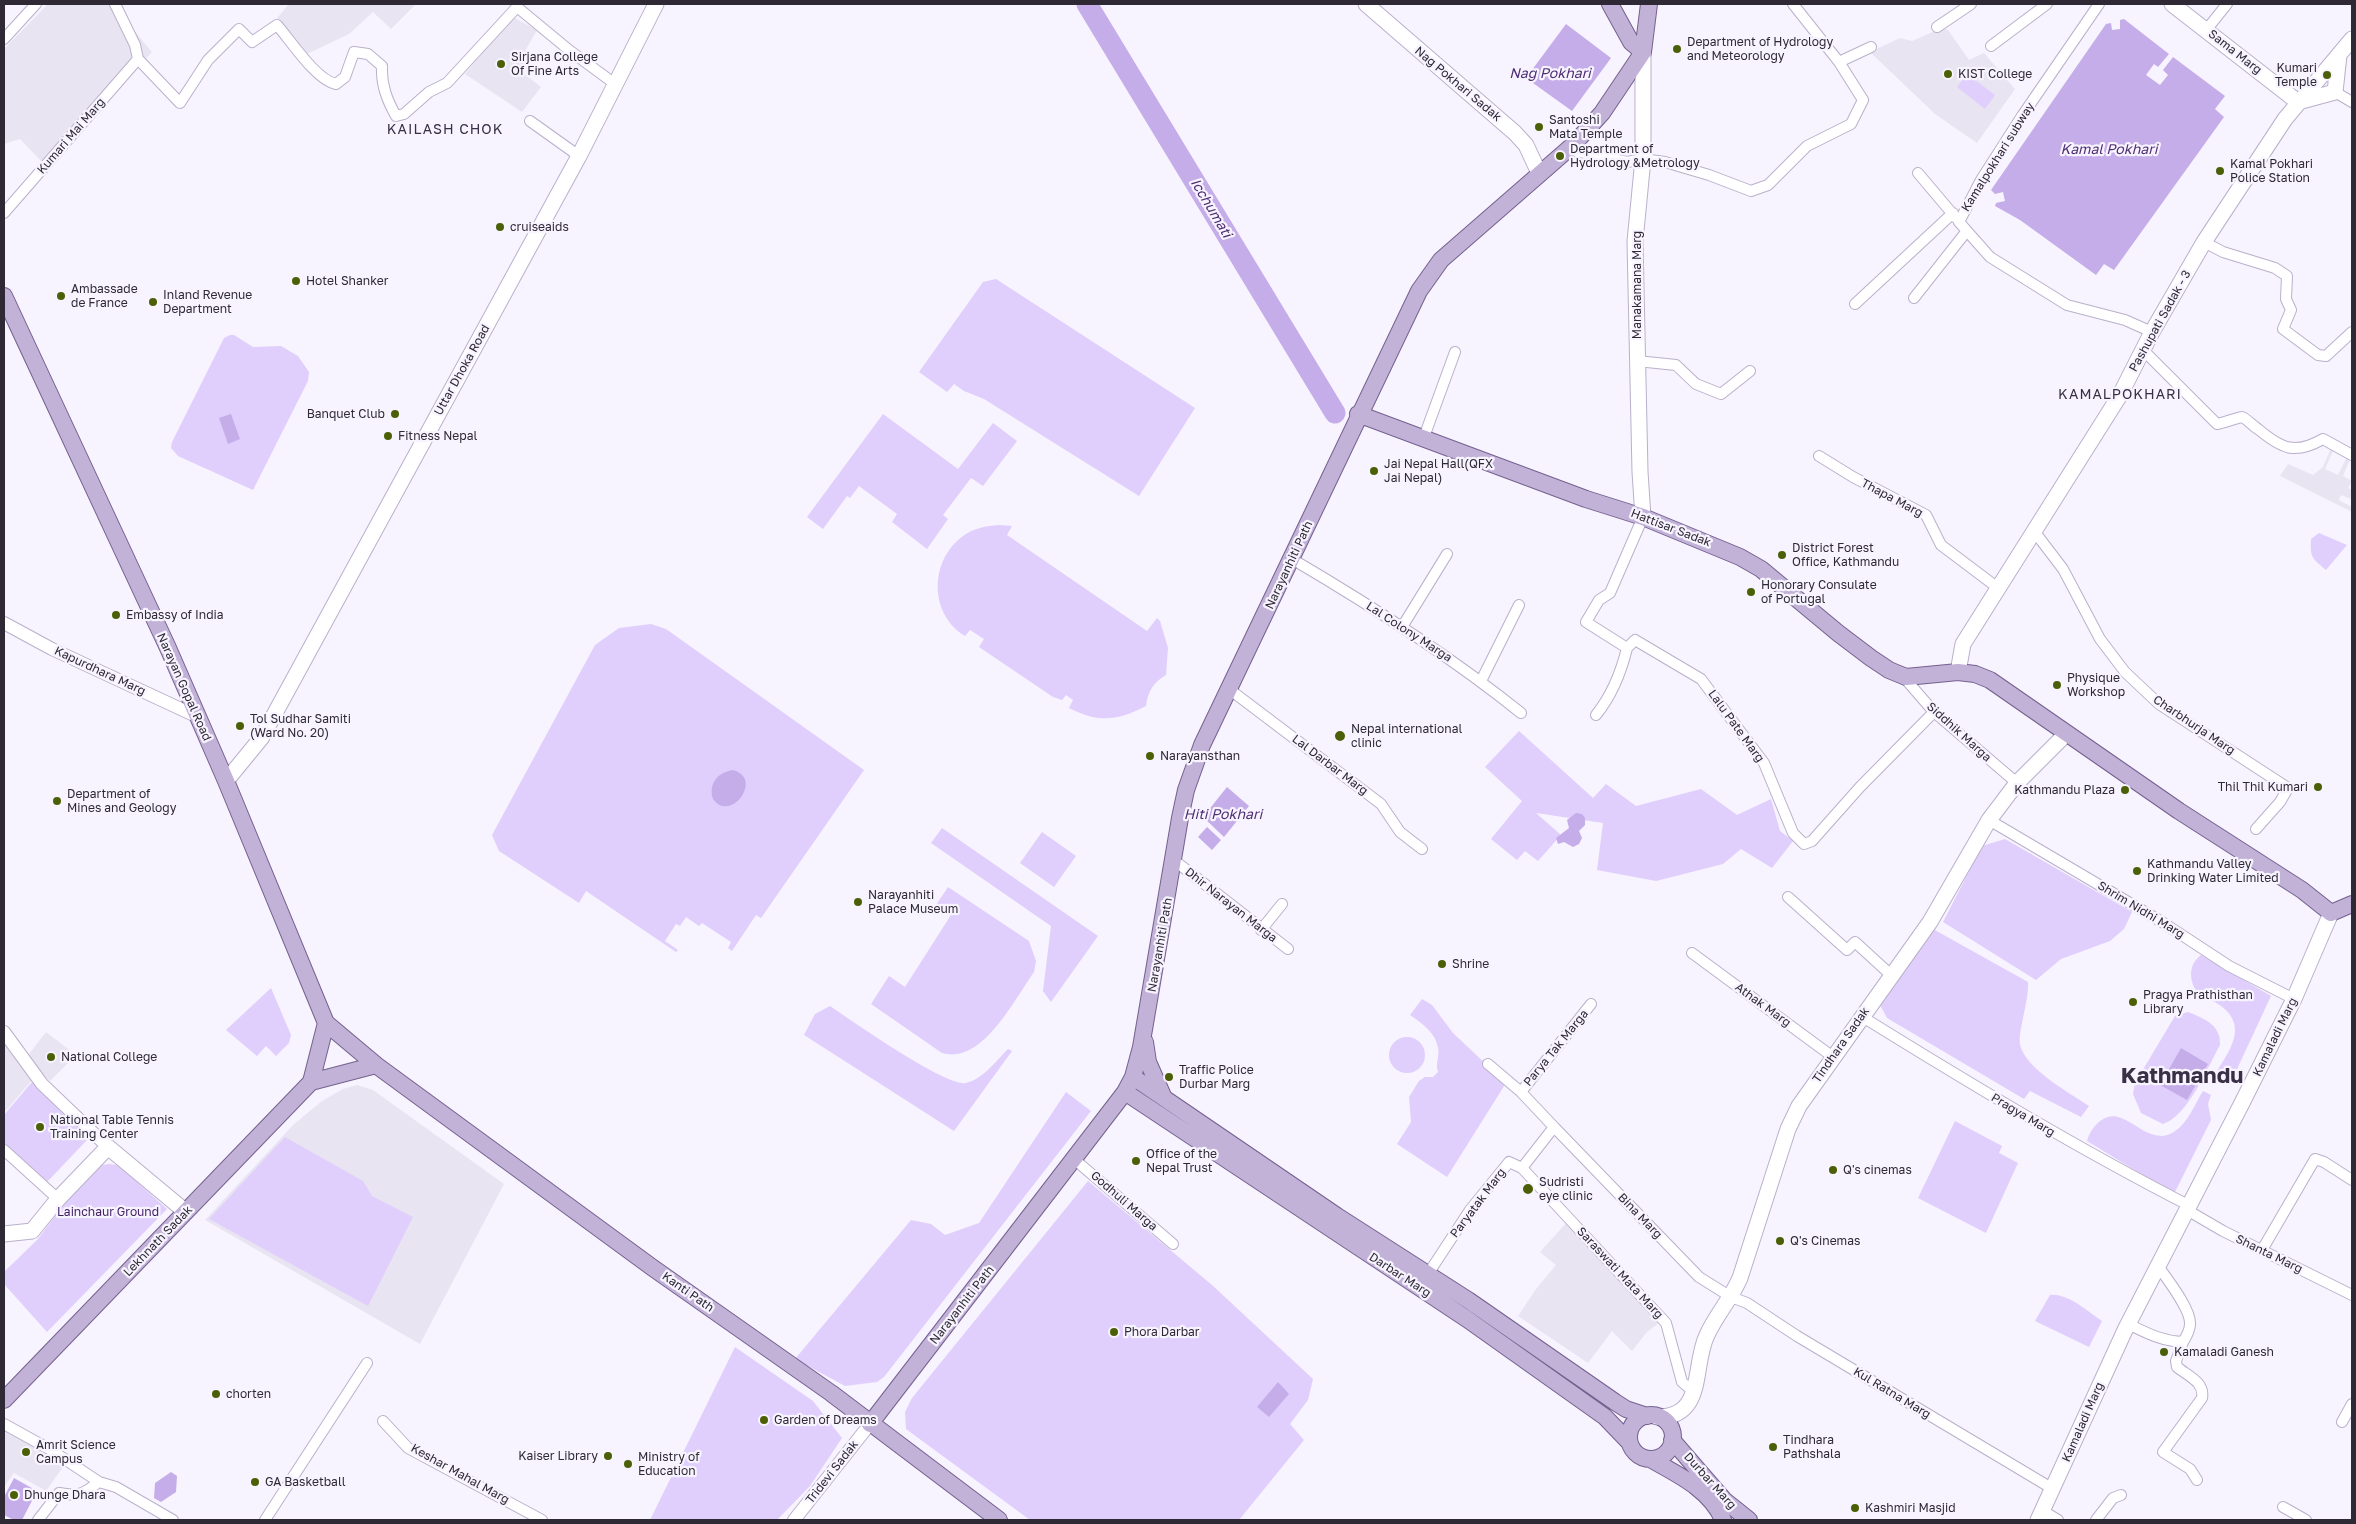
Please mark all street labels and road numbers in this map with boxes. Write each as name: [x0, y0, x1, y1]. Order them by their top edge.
street label: Sama Marg: [2205, 27, 2265, 77]
street label: Nag Pokhari Sadak: [1412, 44, 1504, 124]
street label: Kumari Mai Marg: [34, 95, 108, 177]
street label: Kamalpokhari subway: [1958, 100, 2038, 214]
street label: Manakamana Marg: [1630, 231, 1644, 339]
street label: Pashupati Sadak - 3: [2126, 268, 2194, 374]
street label: Uttar Dhoka Road: [431, 322, 493, 418]
street label: Thapa Marg: [1859, 476, 1925, 520]
street label: Hattisar Sadak: [1629, 506, 1713, 550]
street label: Narayanhiti Path: [1262, 519, 1316, 611]
street label: Lal Colony Marga: [1363, 599, 1455, 665]
street label: Narayan Gopal Road: [154, 631, 214, 743]
street label: Kapurdhara Marg: [52, 644, 148, 698]
street label: Lalu Pate Marg: [1705, 687, 1767, 765]
street label: Charbhurja Marg: [2150, 692, 2238, 758]
street label: Siddhik Marga: [1924, 699, 1994, 765]
street label: Lal Darbar Marg: [1289, 732, 1371, 798]
street label: Dhir Narayan Marga: [1182, 865, 1280, 945]
street label: Shrim Nidhi Marg: [2095, 878, 2187, 942]
street label: Narayanhiti Path: [1145, 897, 1175, 993]
street label: Athak Marg: [1732, 980, 1794, 1030]
street label: Kamaladi Marg: [2250, 995, 2300, 1079]
street label: Tindhara Sadak: [1809, 1004, 1873, 1086]
street label: Parya Tak Marga: [1521, 1007, 1591, 1089]
street label: Pragya Marg: [1989, 1090, 2057, 1140]
street label: Paryatak Marg: [1447, 1166, 1509, 1240]
street label: Godhuli Marga: [1088, 1168, 1160, 1234]
street label: Bina Marg: [1615, 1190, 1665, 1242]
street label: Lekhnath Sadak: [121, 1203, 195, 1279]
street label: Saraswati Mata Marg: [1574, 1224, 1666, 1322]
street label: Shanta Marg: [2233, 1232, 2305, 1276]
street label: Darbar Marg: [1366, 1250, 1434, 1300]
street label: Narayanhiti Path: [927, 1263, 997, 1347]
street label: Kanti Path: [659, 1269, 717, 1315]
street label: Kul Ratna Marg: [1851, 1364, 1933, 1422]
street label: Kamaladi Marg: [2059, 1380, 2107, 1464]
street label: Tridevi Sadak: [803, 1437, 861, 1507]
street label: Keshar Mahal Marg: [408, 1441, 512, 1507]
street label: Durbar Marg: [1681, 1450, 1739, 1512]

